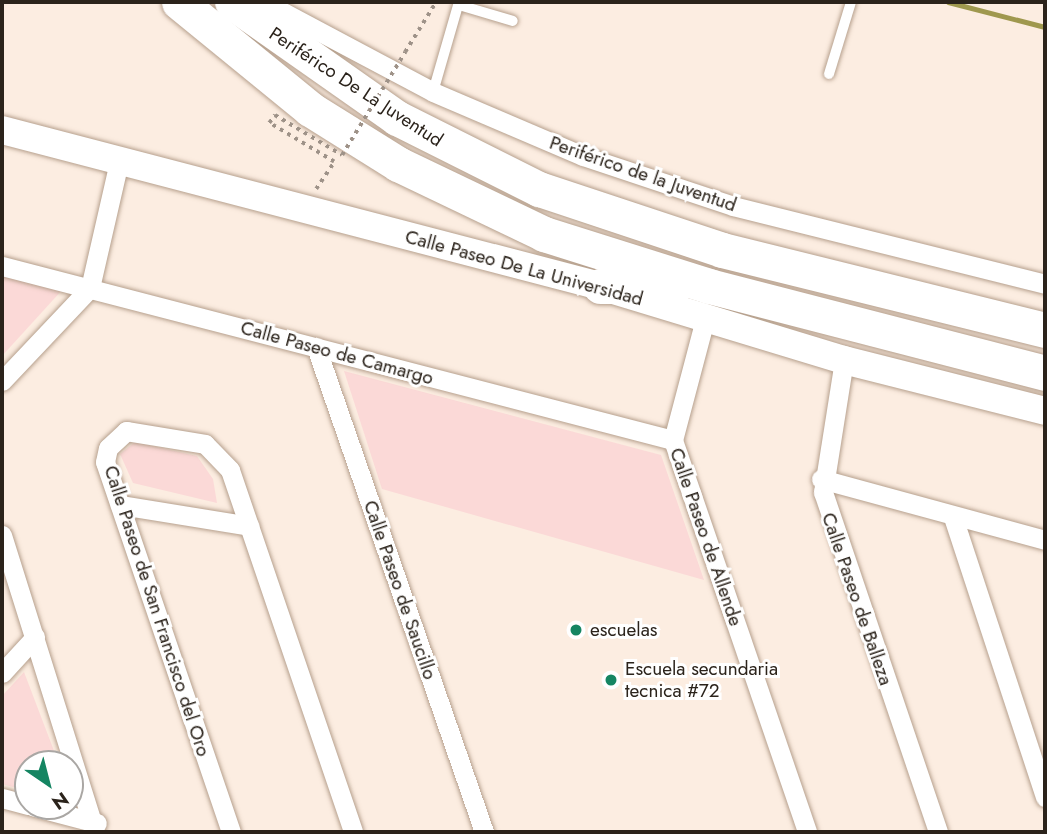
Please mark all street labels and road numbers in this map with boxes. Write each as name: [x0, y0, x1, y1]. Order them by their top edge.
street label: Periférico De La Juventud: [265, 22, 447, 152]
street label: Periférico de la Juventud: [547, 131, 739, 217]
street label: Calle Paseo De La Universidad: [403, 225, 645, 311]
street label: Calle Paseo de Camargo: [238, 316, 436, 390]
street label: Calle Paseo de Allende: [665, 445, 747, 629]
street label: Calle Paseo de San Francisco del Oro: [99, 463, 215, 759]
street label: Calle Paseo de Saucillo: [359, 497, 441, 683]
street label: Calle Paseo de Balleza: [817, 510, 897, 688]

